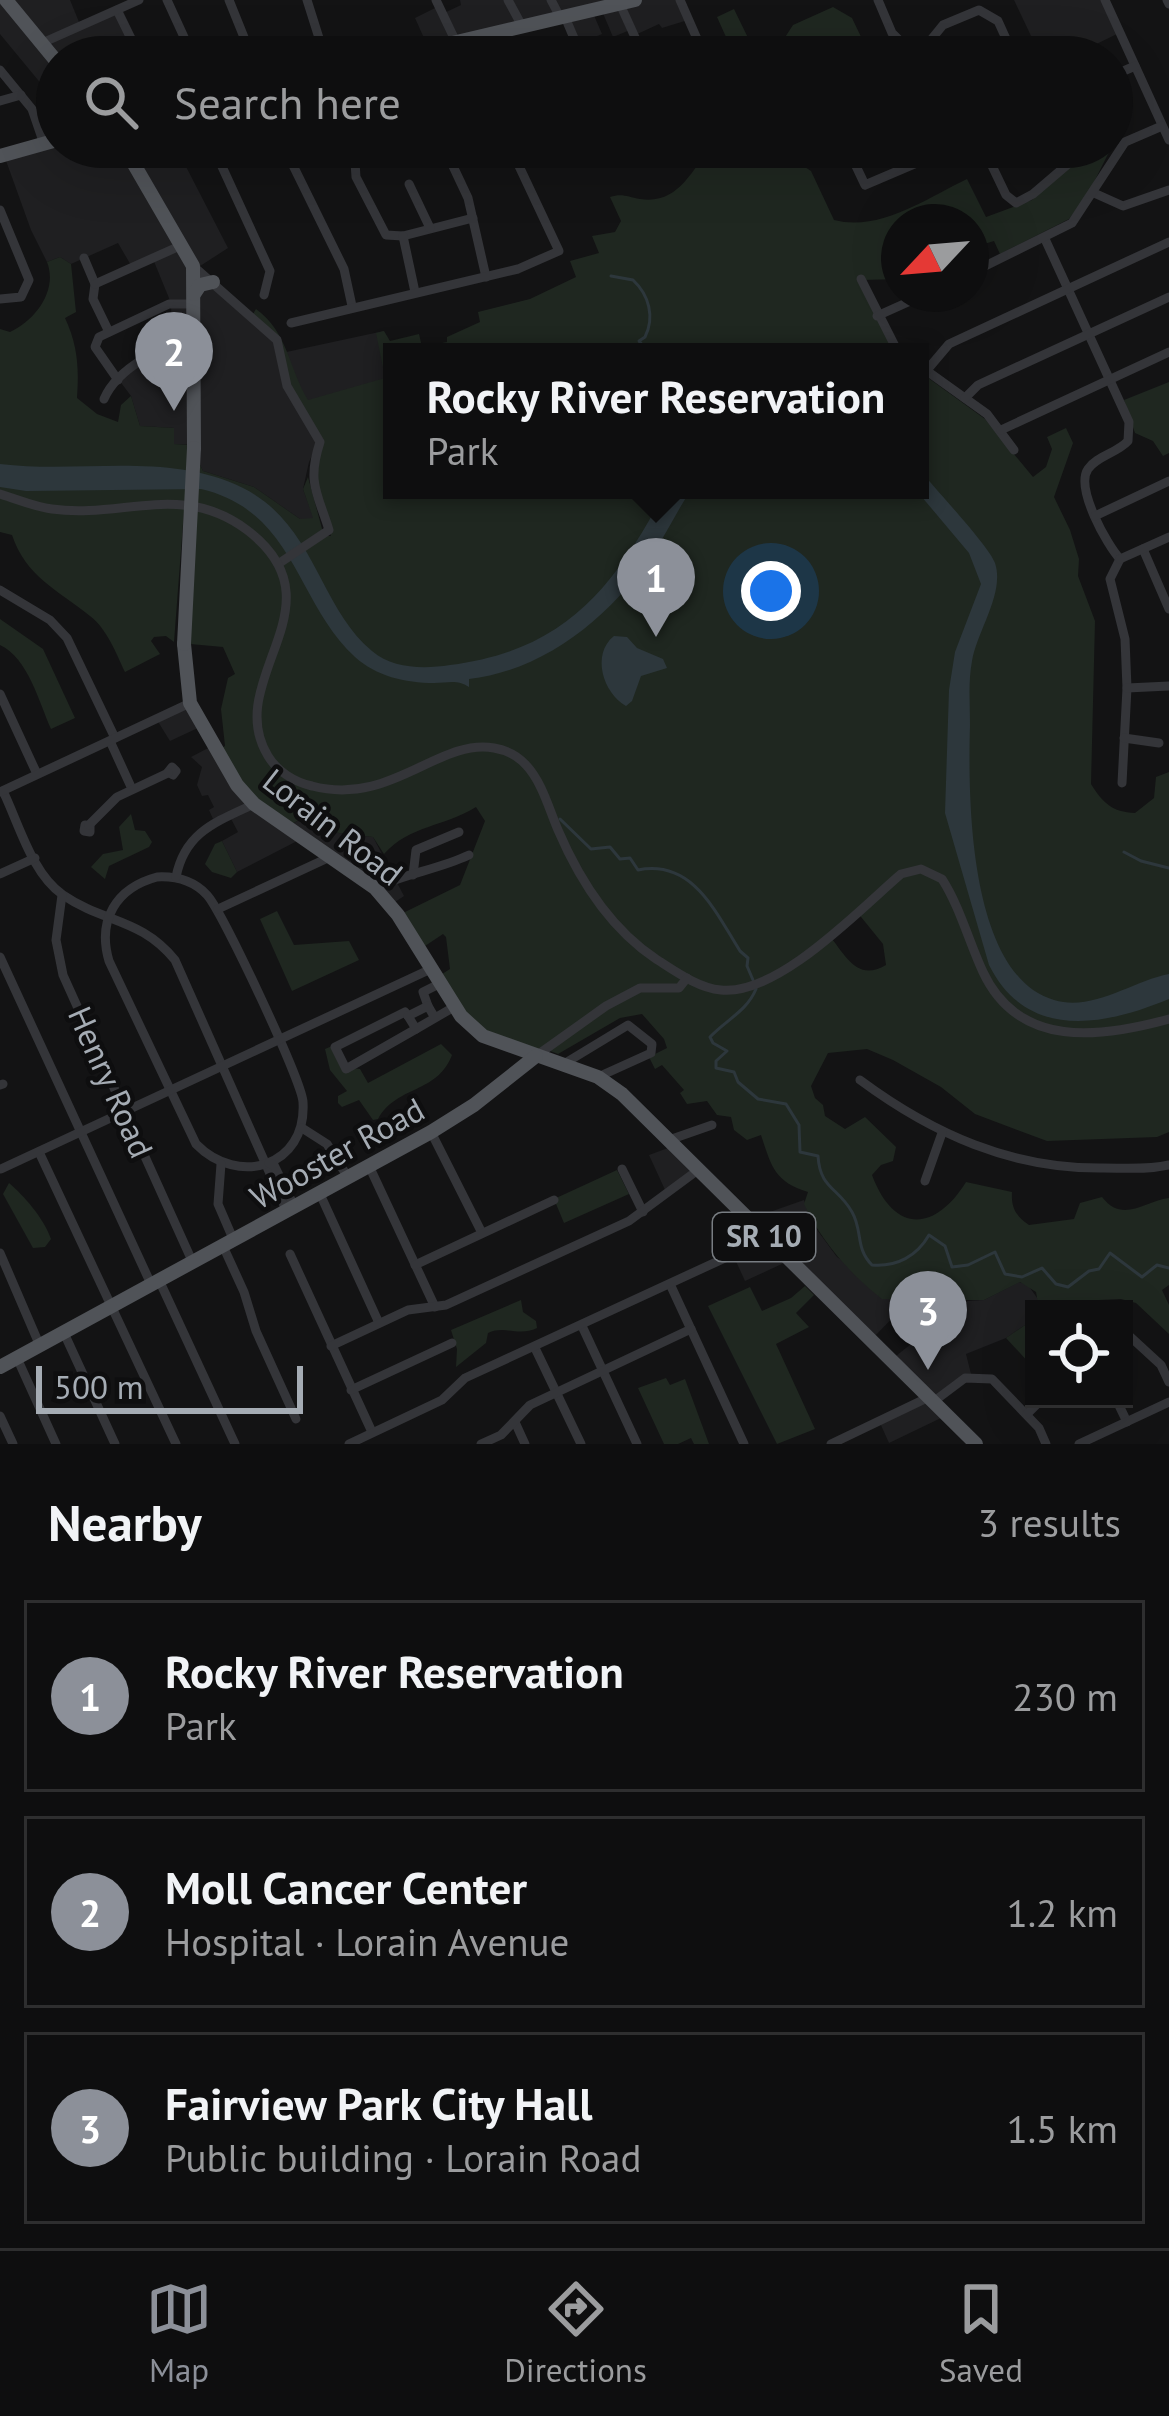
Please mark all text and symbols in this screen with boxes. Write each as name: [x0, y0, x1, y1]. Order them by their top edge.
search box: [36, 36, 1133, 168]
icon: search: [78, 69, 144, 135]
text: Search here: [174, 73, 401, 131]
north arrow: [881, 204, 989, 312]
pin: 2: [135, 312, 213, 411]
popup: [383, 343, 929, 499]
text: Rocky River Reservation: [427, 367, 885, 425]
text: Park: [427, 425, 498, 476]
pin: 1: [617, 538, 695, 637]
your location: [741, 561, 801, 621]
street label: Lorain Road: [255, 759, 412, 895]
street label: Henry Road: [59, 999, 164, 1164]
street label: Wooster Road: [242, 1087, 431, 1218]
road number: SR 10: [713, 1213, 815, 1261]
pin: 3: [889, 1271, 967, 1370]
map controls: [1025, 1300, 1133, 1408]
button: locate: [1025, 1300, 1133, 1408]
scale bar: [36, 1360, 303, 1413]
text: 500 m: [54, 1365, 144, 1408]
text: Nearby: [48, 1489, 202, 1555]
text: 3 results: [978, 1497, 1121, 1548]
text: Rocky River Reservation: [165, 1642, 624, 1700]
text: 1: [79, 1671, 101, 1722]
text: 230 m: [1012, 1671, 1118, 1722]
text: Park: [165, 1700, 237, 1751]
text: Moll Cancer Center: [165, 1858, 527, 1916]
text: 2: [79, 1887, 101, 1938]
text: 1.2 km: [1006, 1887, 1118, 1938]
text: Hospital · Lorain Avenue: [165, 1916, 569, 1967]
text: Fairview Park City Hall: [165, 2074, 592, 2132]
text: 3: [79, 2103, 101, 2154]
text: 1.5 km: [1006, 2103, 1118, 2154]
text: Public building · Lorain Road: [165, 2132, 641, 2183]
tab: Map: [146, 2276, 212, 2391]
tab: Directions: [504, 2276, 647, 2391]
tab: Saved: [939, 2276, 1023, 2391]

